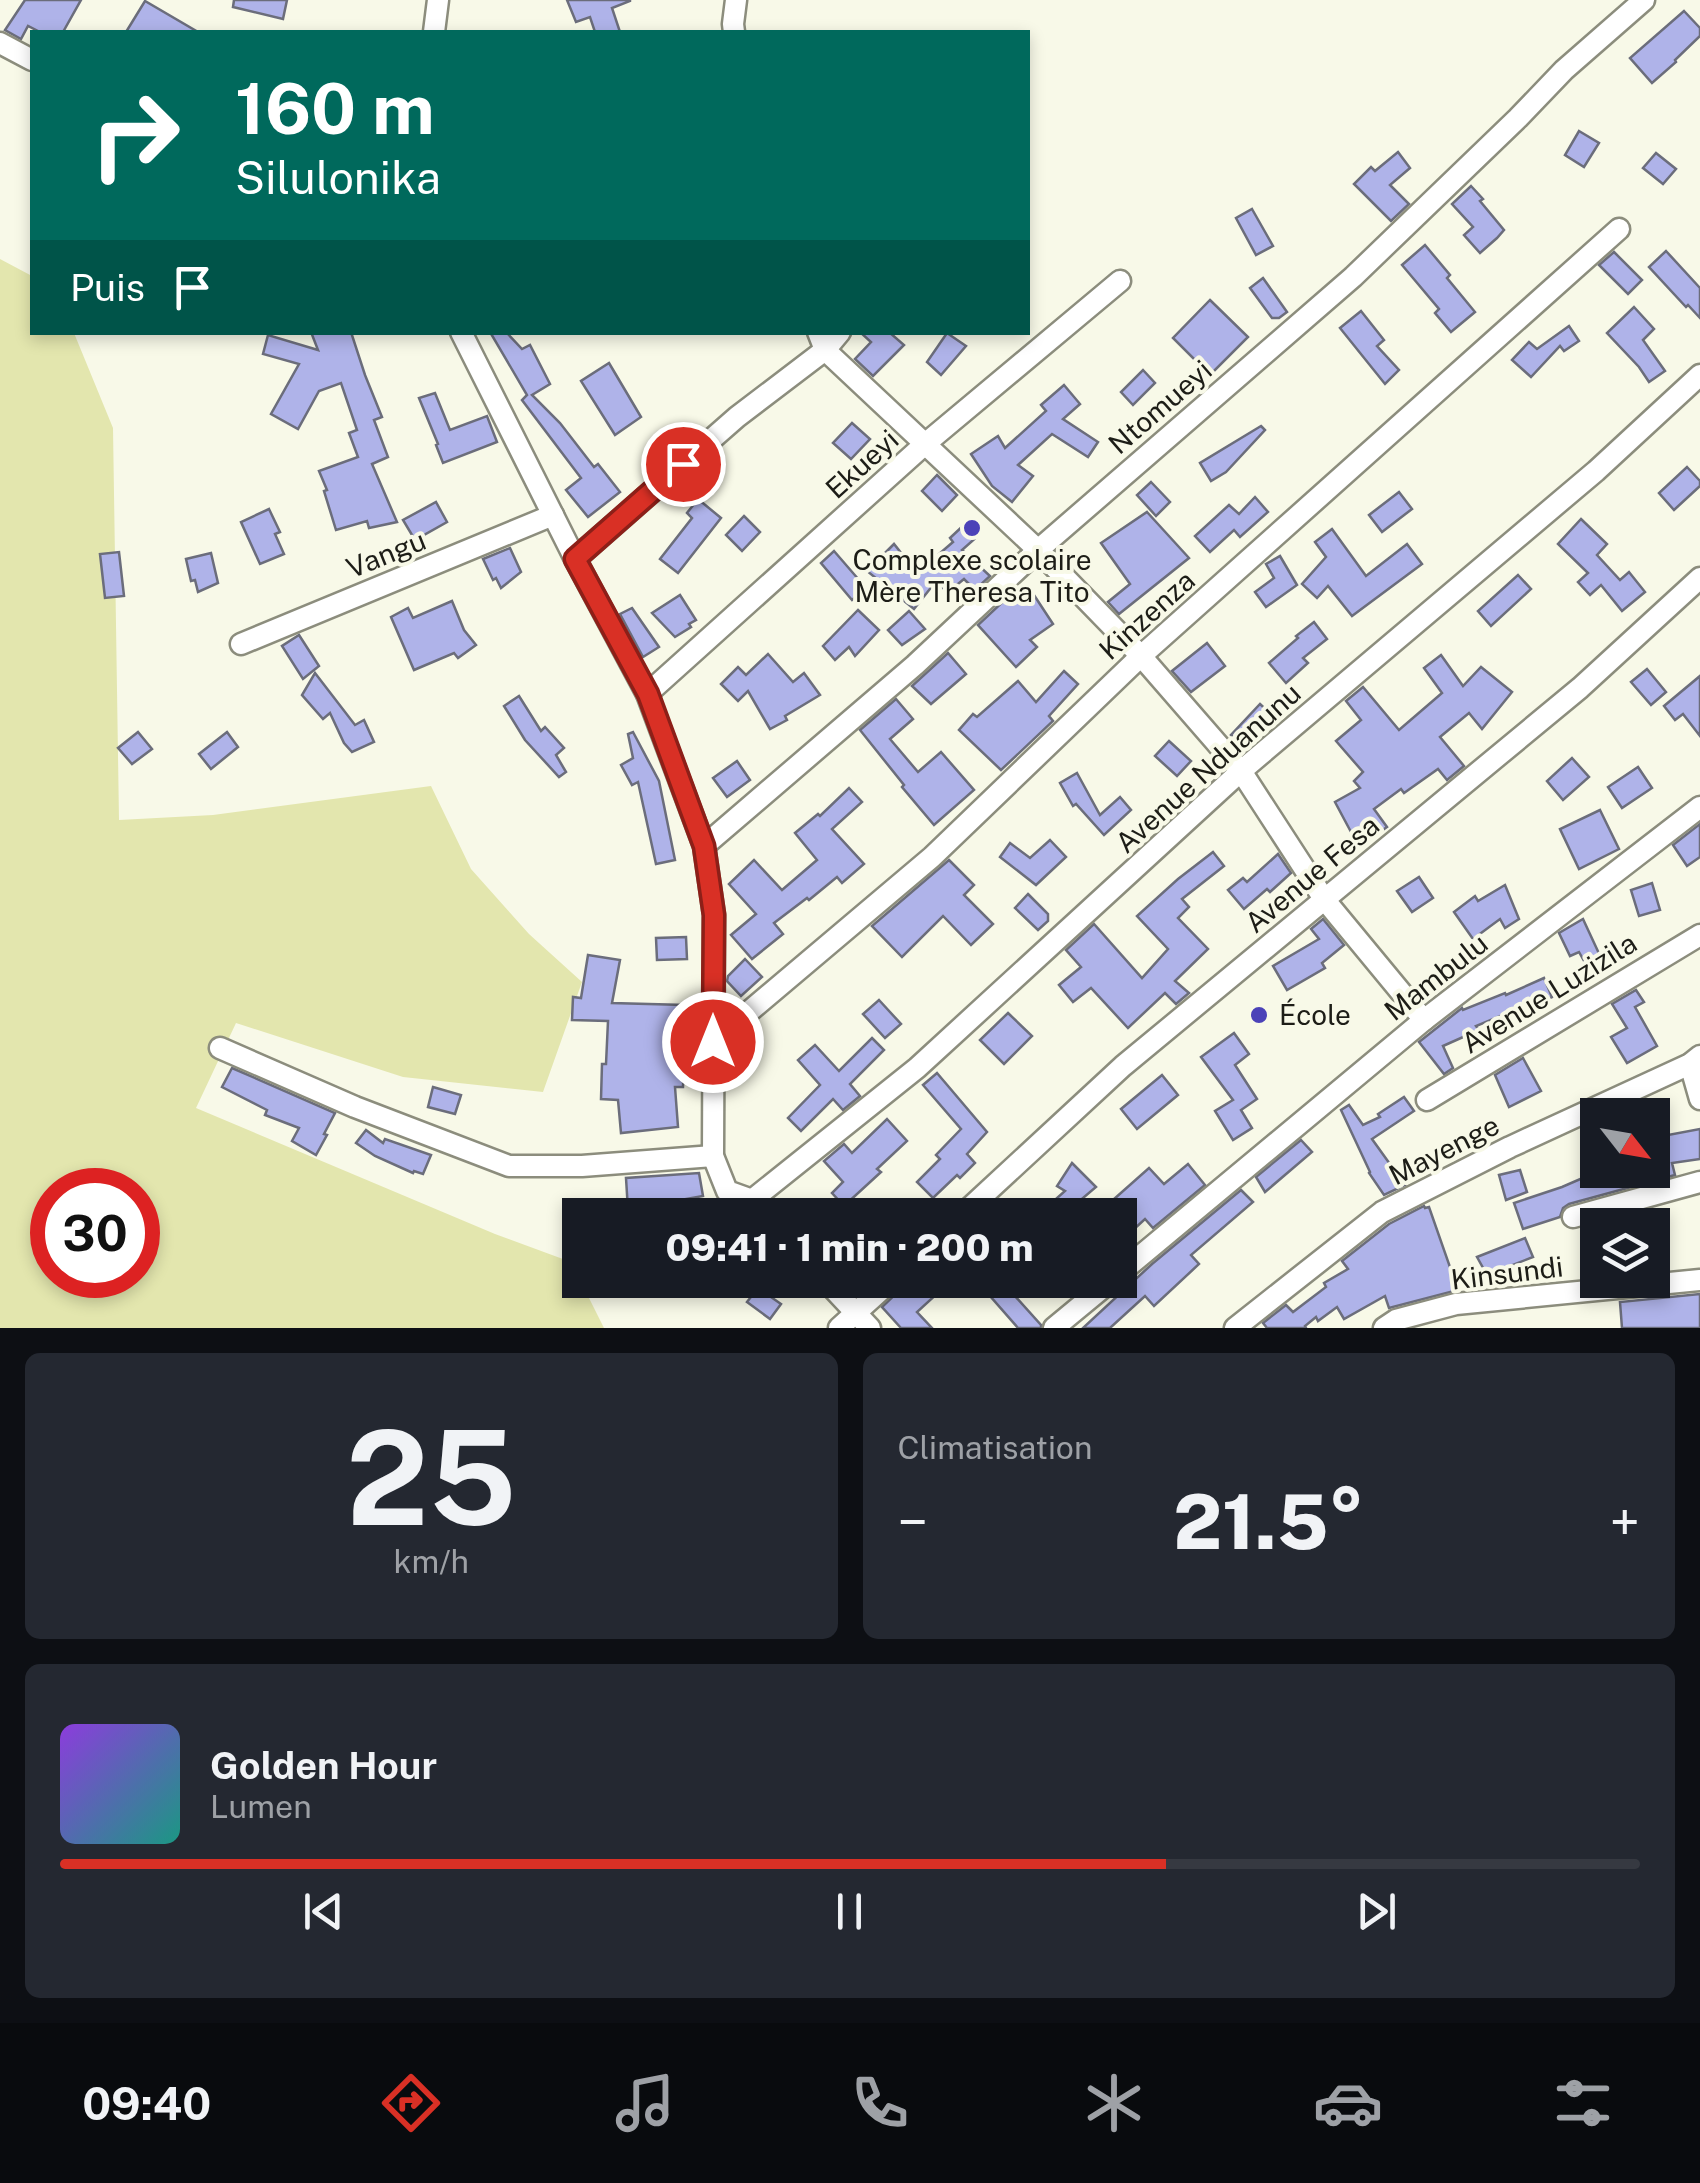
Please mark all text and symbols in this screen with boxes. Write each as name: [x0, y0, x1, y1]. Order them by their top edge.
text: 160 m: [235, 67, 435, 150]
icon: right: [70, 70, 200, 200]
text: Silulonika: [235, 151, 441, 204]
icon: arrive: [165, 260, 220, 315]
text: Puis: [70, 265, 145, 310]
street label: Ntomueyi: [1102, 353, 1218, 460]
pin: [641, 422, 726, 507]
street label: Ekueyi: [819, 423, 905, 505]
icon: arrive: [656, 437, 711, 492]
marker: Complexe scolaire Mère Theresa Tito: [961, 517, 983, 539]
street label: Vangu: [341, 523, 430, 584]
place label: Complexe scolaire Mère Theresa Tito: [852, 543, 1092, 608]
street label: Kinzenza: [1092, 563, 1201, 666]
street label: Avenue Nduanunu: [1109, 676, 1307, 859]
street label: Avenue Fesa: [1238, 808, 1385, 939]
street label: Mambulu: [1378, 926, 1494, 1027]
street label: Avenue Luzizila: [1455, 926, 1642, 1060]
position arrow: [661, 990, 765, 1094]
place label: École: [1279, 998, 1351, 1031]
marker: École: [1248, 1004, 1270, 1026]
north arrow: [1580, 1098, 1670, 1188]
map controls: [1580, 1098, 1670, 1298]
street label: Mayenge: [1383, 1108, 1504, 1191]
speed limit sign: 30: [30, 1168, 160, 1298]
button: layers: [1580, 1208, 1670, 1298]
text: 09:41 · 1 min · 200 m: [666, 1225, 1033, 1270]
street label: Kinsundi: [1449, 1249, 1565, 1296]
text: 25: [346, 1402, 516, 1554]
text: Climatisation: [898, 1429, 1092, 1466]
text: 21.5°: [1173, 1478, 1364, 1566]
text: −: [898, 1490, 928, 1554]
text: +: [1610, 1490, 1640, 1554]
text: km/h: [394, 1543, 469, 1580]
text: Golden Hour: [210, 1743, 437, 1788]
text: Lumen: [210, 1788, 312, 1825]
icon: previous: [296, 1884, 351, 1939]
icon: pause: [822, 1884, 877, 1939]
icon: next: [1349, 1884, 1404, 1939]
icon: directions: [376, 2068, 446, 2138]
icon: music: [610, 2068, 680, 2138]
icon: phone: [845, 2068, 915, 2138]
icon: climate: [1079, 2068, 1149, 2138]
icon: car: [1313, 2068, 1383, 2138]
icon: filters: [1548, 2068, 1618, 2138]
text: 09:40: [82, 2077, 211, 2130]

